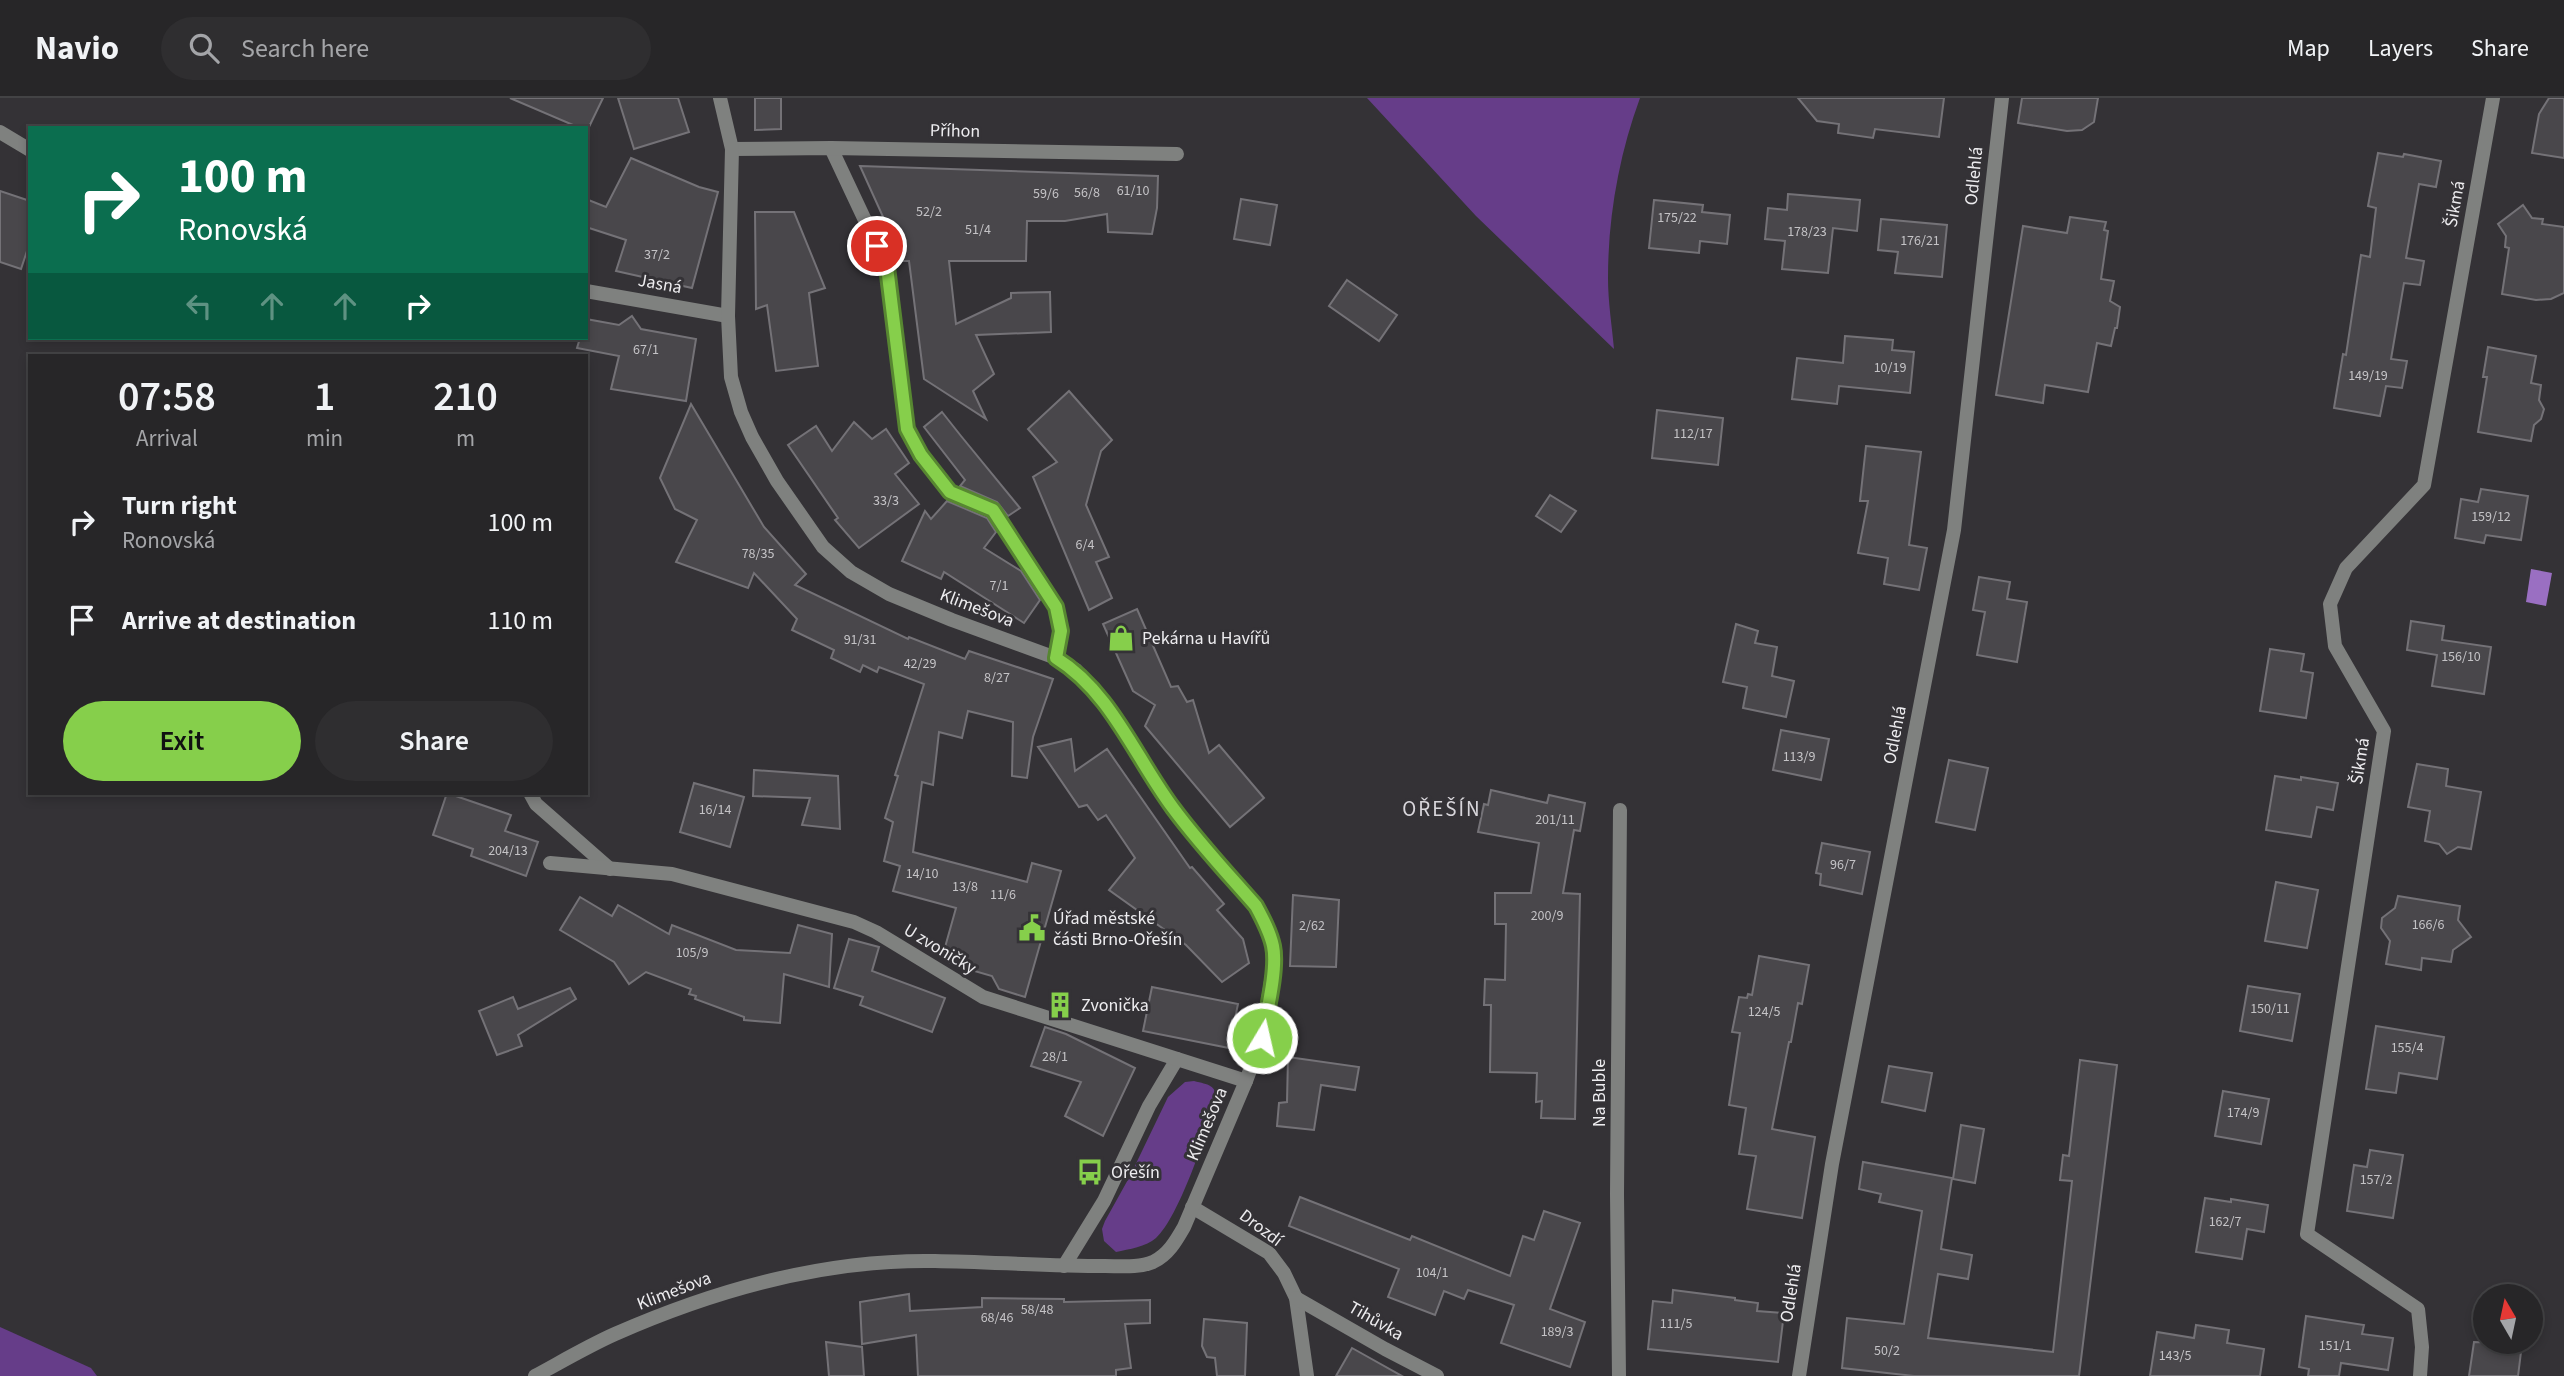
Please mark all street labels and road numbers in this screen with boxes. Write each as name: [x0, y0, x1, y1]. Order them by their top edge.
street label: Příhon: [930, 118, 980, 144]
street label: Odlehlá: [1958, 145, 1990, 207]
street label: Šikmá: [2439, 179, 2471, 229]
street label: Jasná: [636, 268, 684, 300]
street label: Klimešova: [936, 582, 1018, 634]
street label: Odlehlá: [1877, 704, 1913, 766]
street label: Šikmá: [2344, 736, 2376, 786]
street label: U zvoničky: [899, 918, 982, 981]
street label: Na Buble: [1587, 1059, 1612, 1127]
street label: Klimešova: [1180, 1083, 1234, 1165]
street label: Drozdí: [1234, 1203, 1288, 1253]
street label: Odlehlá: [1774, 1262, 1808, 1324]
street label: Klimešova: [633, 1265, 715, 1317]
street label: Tihůvka: [1344, 1295, 1408, 1347]

